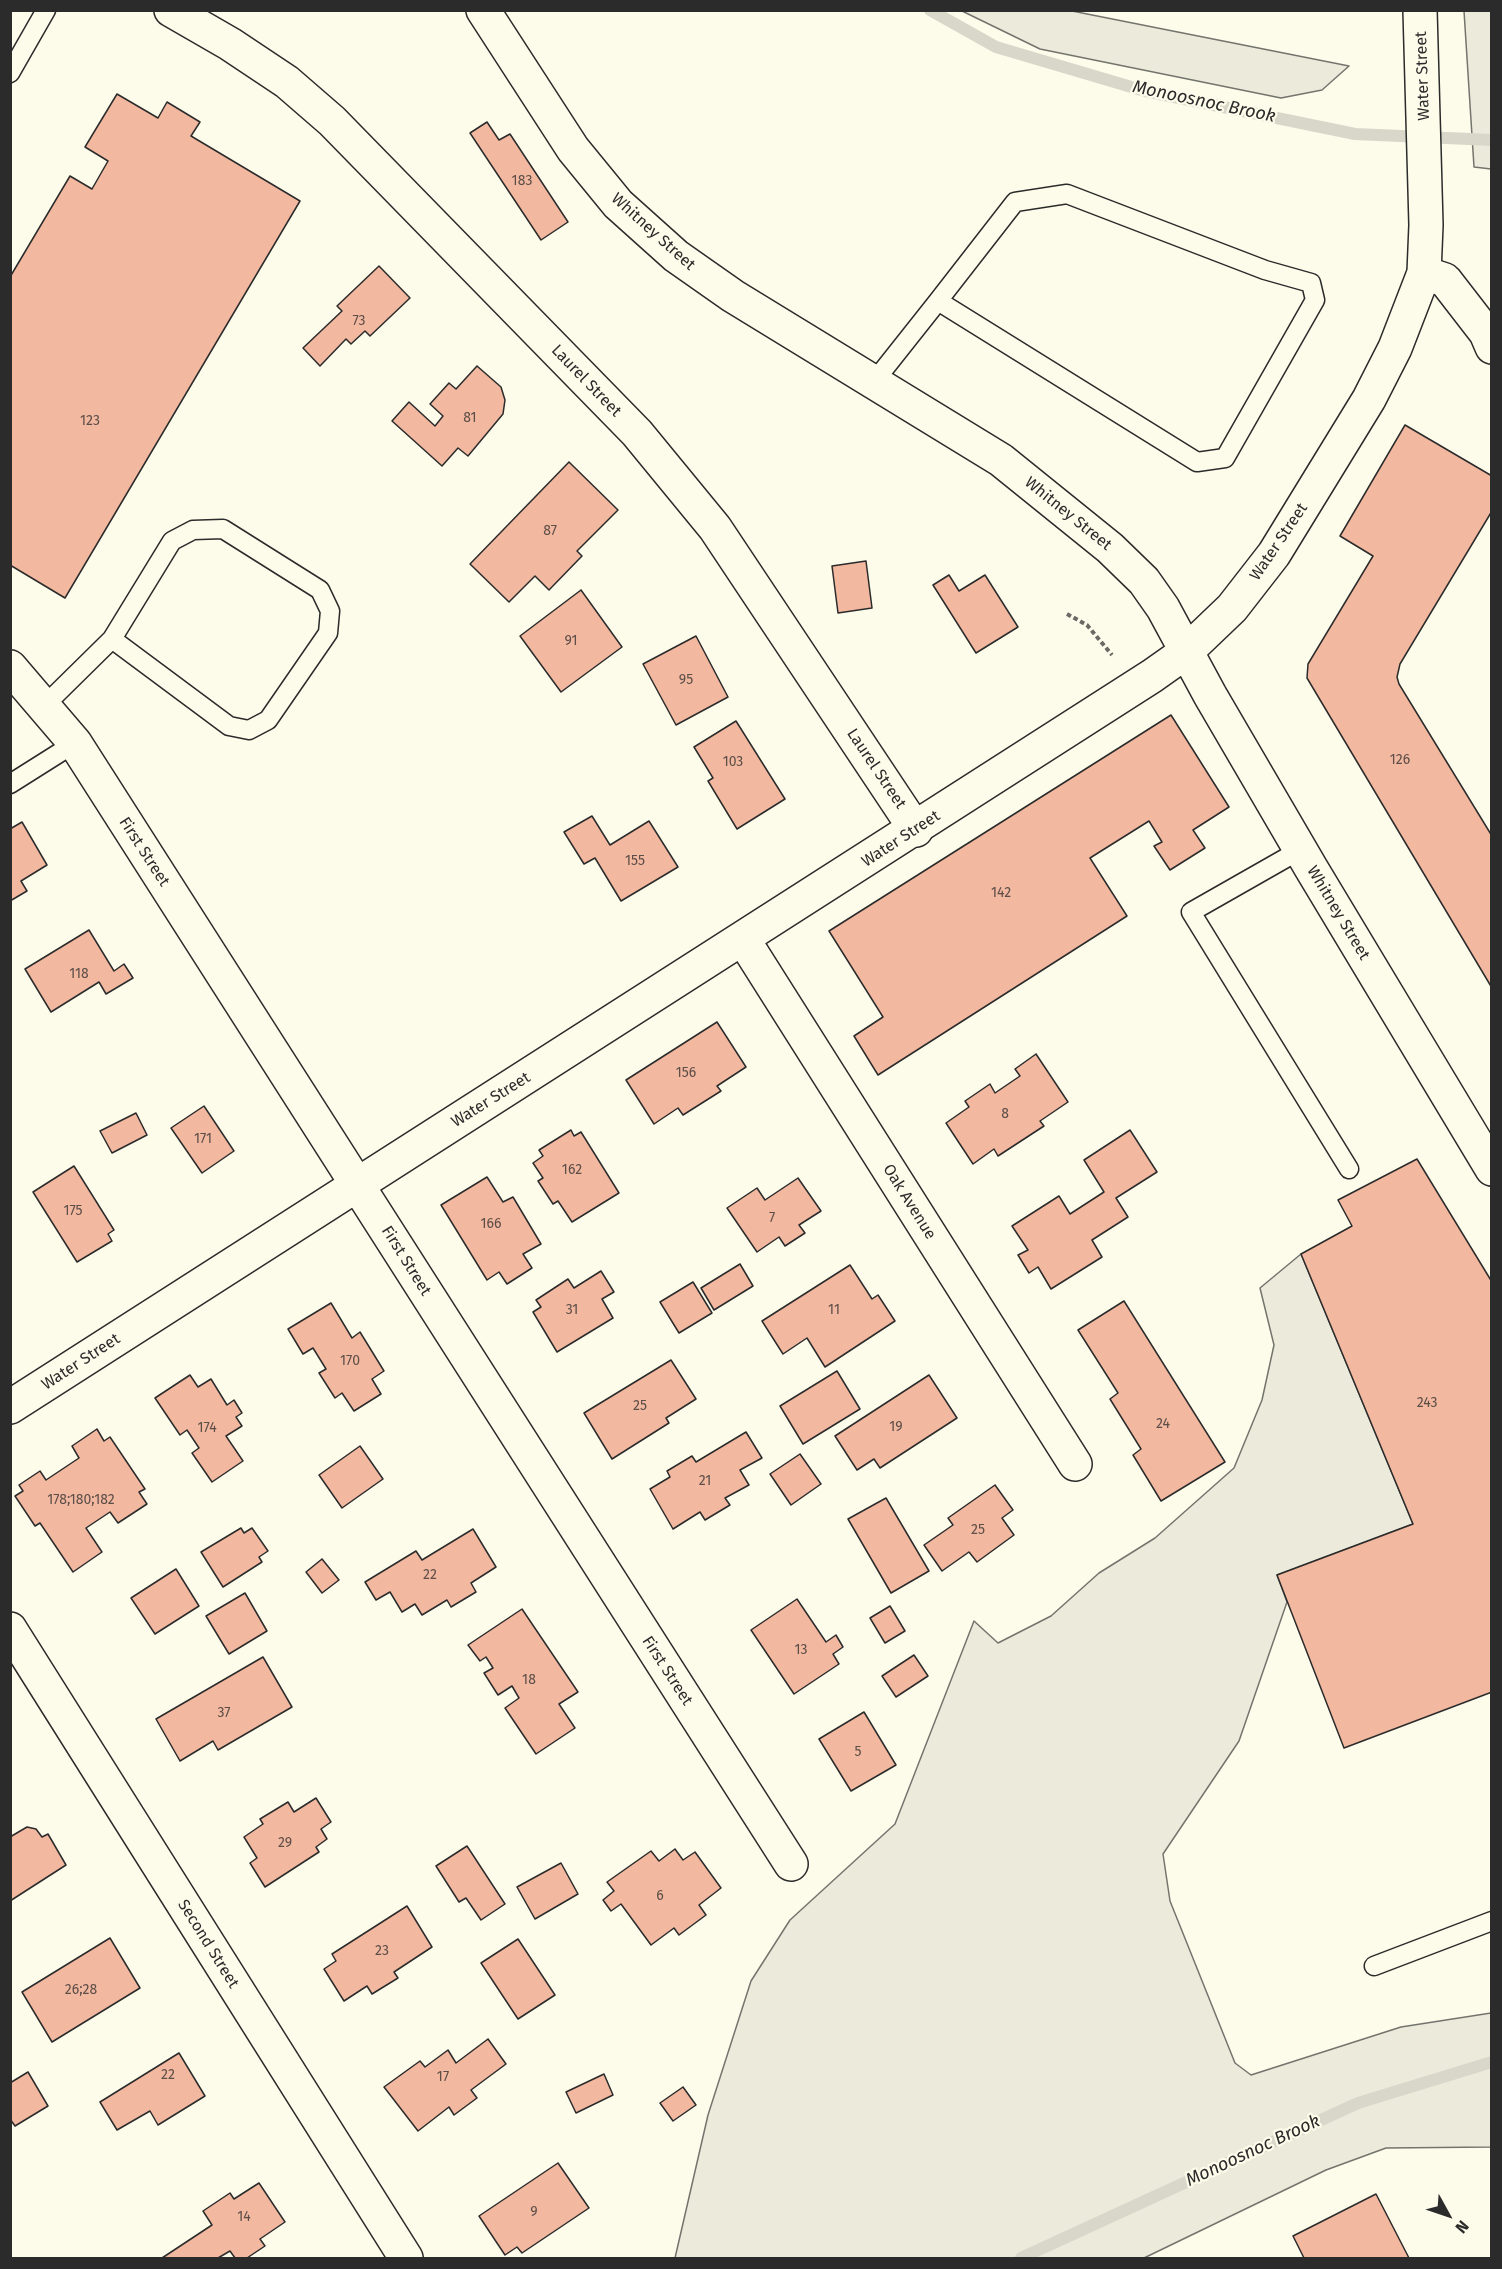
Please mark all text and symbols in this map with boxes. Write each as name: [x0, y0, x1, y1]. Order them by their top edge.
street label: Water Street: [1412, 31, 1434, 121]
water label: Monoosnoc Brook: [1131, 76, 1277, 128]
house number: 183: [512, 173, 532, 189]
street label: Whitney Street: [607, 189, 699, 275]
house number: 73: [352, 313, 366, 329]
street label: Laurel Street: [547, 341, 625, 421]
house number: 81: [463, 410, 477, 426]
house number: 123: [80, 413, 100, 429]
street label: Whitney Street: [1021, 473, 1115, 555]
street label: Water Street: [1246, 500, 1312, 584]
house number: 87: [543, 523, 557, 539]
house number: 91: [564, 633, 578, 649]
house number: 95: [679, 672, 693, 688]
street label: Laurel Street: [842, 725, 910, 813]
house number: 126: [1390, 752, 1410, 768]
house number: 103: [723, 754, 743, 770]
street label: Water Street: [858, 807, 944, 871]
street label: First Street: [115, 814, 173, 890]
house number: 155: [625, 853, 645, 869]
street label: Whitney Street: [1302, 862, 1374, 964]
house number: 142: [991, 885, 1011, 901]
house number: 118: [69, 966, 89, 982]
house number: 156: [676, 1065, 696, 1081]
street label: Water Street: [448, 1068, 534, 1132]
house number: 8: [1001, 1106, 1009, 1122]
house number: 171: [194, 1131, 212, 1147]
street label: Oak Avenue: [878, 1161, 940, 1243]
house number: 162: [562, 1162, 582, 1178]
house number: 175: [63, 1203, 83, 1219]
house number: 7: [769, 1210, 775, 1226]
house number: 166: [481, 1216, 501, 1232]
street label: First Street: [377, 1223, 435, 1299]
house number: 31: [566, 1302, 578, 1318]
house number: 11: [828, 1302, 840, 1318]
street label: Water Street: [38, 1330, 124, 1394]
house number: 170: [340, 1353, 360, 1369]
house number: 243: [1417, 1395, 1437, 1411]
house number: 25: [633, 1398, 647, 1414]
house number: 24: [1156, 1416, 1170, 1432]
house number: 19: [889, 1419, 903, 1435]
house number: 174: [197, 1420, 217, 1436]
house number: 21: [699, 1473, 711, 1489]
house number: 178;180;182: [47, 1492, 115, 1508]
house number: 25: [971, 1522, 985, 1538]
house number: 22: [423, 1567, 437, 1583]
street label: First Street: [638, 1633, 696, 1709]
house number: 13: [794, 1642, 808, 1658]
house number: 18: [522, 1672, 536, 1688]
house number: 37: [217, 1705, 231, 1721]
house number: 5: [854, 1744, 862, 1760]
house number: 29: [278, 1835, 292, 1851]
house number: 6: [656, 1888, 664, 1904]
street label: Second Street: [173, 1896, 243, 1992]
house number: 23: [375, 1943, 389, 1959]
house number: 26;28: [65, 1982, 97, 1998]
house number: 22: [161, 2067, 175, 2083]
house number: 17: [437, 2069, 449, 2085]
water label: Monoosnoc Brook: [1182, 2110, 1324, 2192]
north arrow: [1418, 2185, 1478, 2245]
house number: 9: [530, 2204, 538, 2220]
house number: 14: [237, 2209, 251, 2225]
text: N: [1451, 2217, 1473, 2237]

